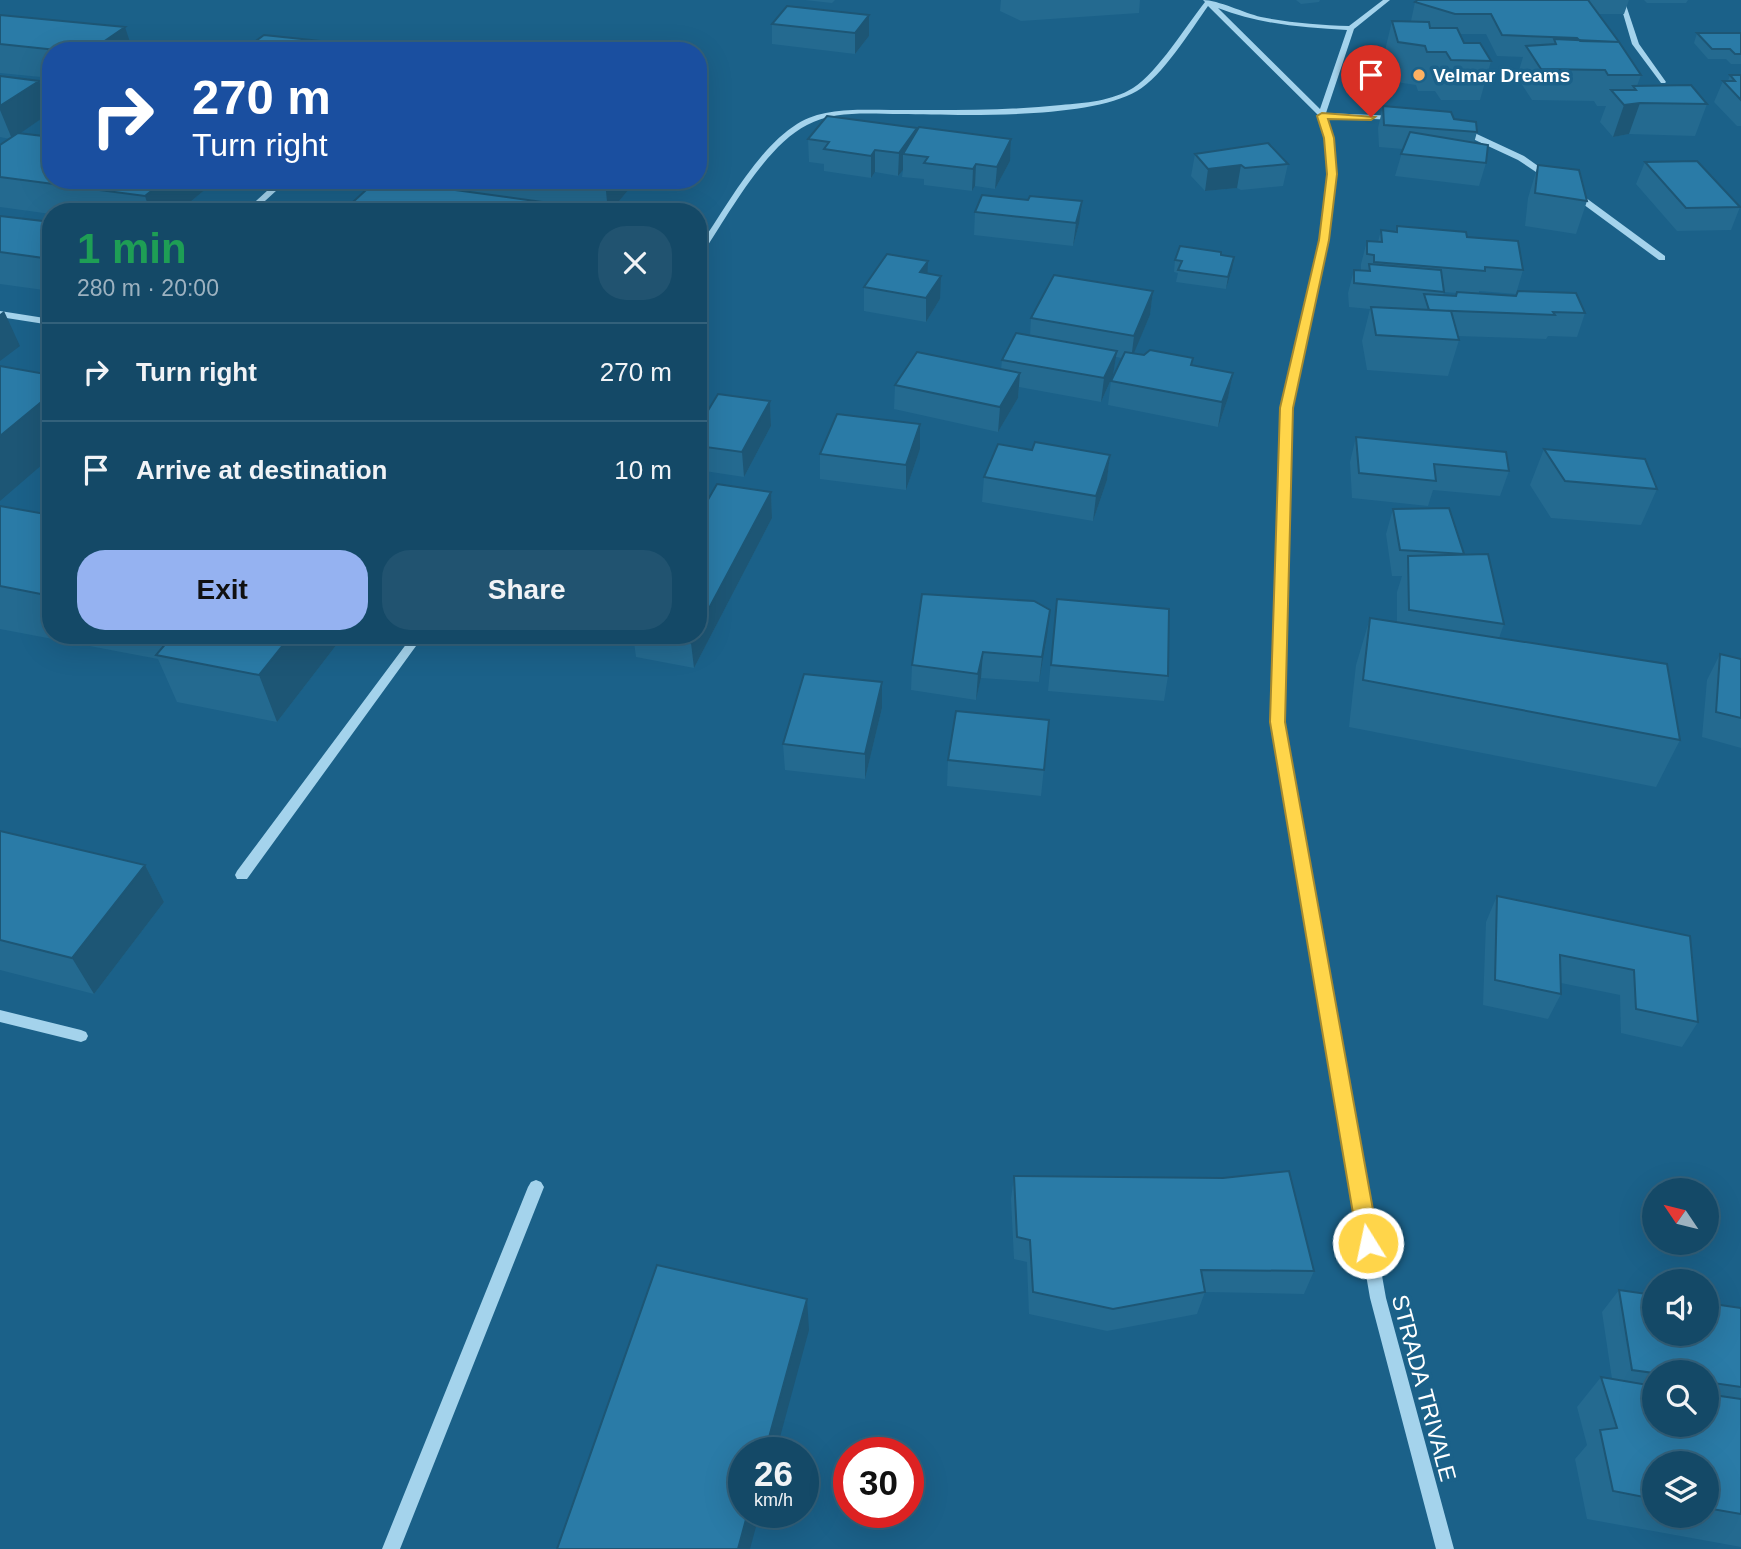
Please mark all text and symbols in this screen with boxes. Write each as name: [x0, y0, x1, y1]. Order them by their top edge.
pin: [1341, 45, 1401, 117]
icon: arrive: [1352, 56, 1390, 94]
place label: Velmar Dreams: [1433, 65, 1570, 86]
marker: Velmar Dreams: [1411, 67, 1427, 83]
icon: right: [77, 70, 168, 161]
text: 270 m: [192, 70, 331, 124]
text: Turn right: [192, 127, 328, 163]
text: 1 min: [77, 225, 187, 272]
button: close: [598, 226, 672, 300]
text: 280 m · 20:00: [77, 275, 219, 301]
icon: right: [77, 353, 115, 391]
text: Turn right: [136, 357, 257, 387]
text: 270 m: [600, 357, 672, 387]
icon: arrive: [77, 451, 115, 489]
text: Arrive at destination: [136, 455, 387, 485]
text: 10 m: [614, 455, 672, 485]
button: Exit: [77, 550, 368, 630]
button: Share: [382, 550, 672, 630]
north arrow: [1642, 1178, 1718, 1255]
map controls: [1642, 1178, 1719, 1528]
position arrow: [1331, 1206, 1405, 1280]
button: sound: [1642, 1269, 1719, 1346]
street label: STRADA TRIVALE: [1387, 1292, 1461, 1484]
button: search: [1642, 1360, 1719, 1437]
speed limit sign: 30: [833, 1437, 924, 1528]
button: layers: [1642, 1451, 1719, 1528]
text: 26: [754, 1454, 793, 1493]
text: km/h: [754, 1490, 793, 1510]

